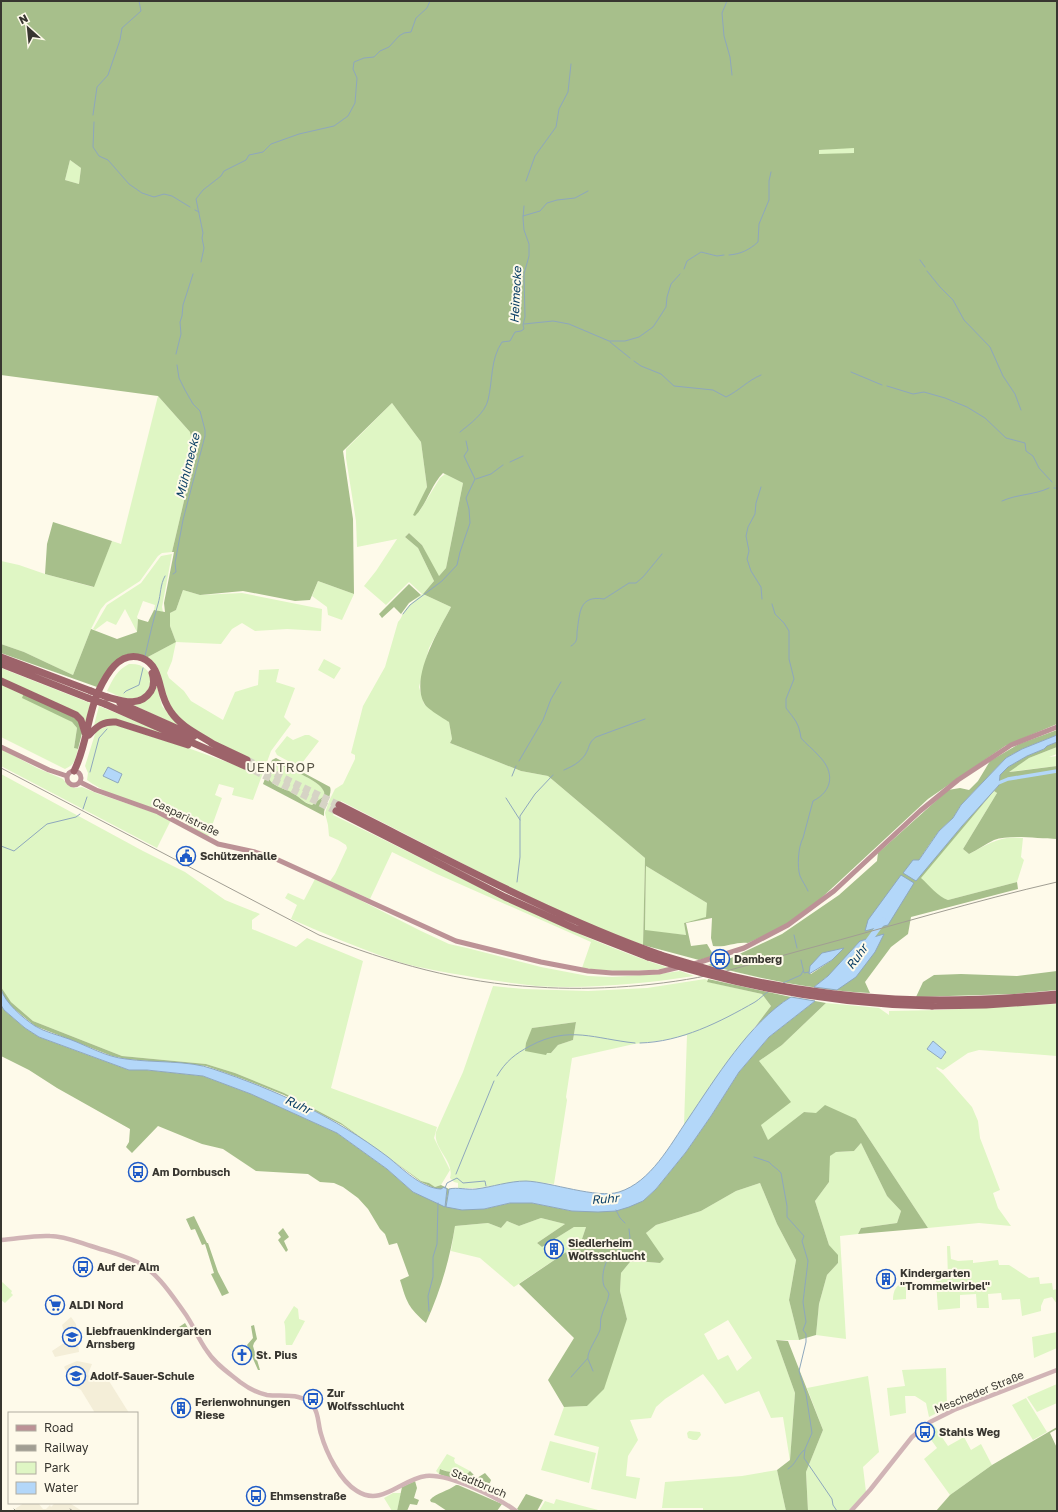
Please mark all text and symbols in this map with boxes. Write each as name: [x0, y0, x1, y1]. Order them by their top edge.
north arrow: [8, 8, 48, 48]
text: N: [17, 11, 30, 26]
water label: Heimecke: [507, 265, 525, 324]
water label: Mühlmecke: [172, 431, 203, 500]
district label: UENTROP: [246, 759, 316, 775]
street label: Casparistraße: [151, 795, 222, 838]
public building icon: Schützenhalle: [175, 845, 197, 867]
place label: Schützenhalle: [200, 849, 278, 862]
water label: Ruhr: [843, 939, 872, 972]
bus stop icon: Damberg: [709, 948, 731, 970]
place label: Damberg: [734, 952, 782, 965]
water label: Ruhr: [283, 1092, 316, 1118]
bus stop icon: Am Dornbusch: [127, 1161, 149, 1183]
place label: Am Dornbusch: [152, 1165, 230, 1178]
water label: Ruhr: [591, 1190, 621, 1207]
place label: Siedlerheim Wolfsschlucht: [568, 1236, 646, 1262]
building icon: Siedlerheim Wolfsschlucht: [543, 1238, 565, 1260]
bus stop icon: Auf der Alm: [72, 1256, 94, 1278]
place label: Auf der Alm: [97, 1260, 160, 1273]
place label: Kindergarten "Trommelwirbel": [900, 1266, 990, 1292]
building icon: Kindergarten "Trommelwirbel": [875, 1268, 897, 1290]
supermarket icon: ALDI Nord: [44, 1294, 66, 1316]
place label: ALDI Nord: [69, 1298, 124, 1311]
place label: Liebfrauenkindergarten Arnsberg: [86, 1324, 212, 1350]
school or university icon: Liebfrauenkindergarten Arnsberg: [61, 1326, 83, 1348]
church icon: St. Pius: [231, 1344, 253, 1366]
place label: St. Pius: [256, 1348, 297, 1361]
school or university icon: Adolf-Sauer-Schule: [65, 1365, 87, 1387]
street label: Mescheder Straße: [932, 1368, 1025, 1415]
place label: Adolf-Sauer-Schule: [90, 1369, 195, 1382]
place label: Zur Wolfsschlucht: [327, 1386, 405, 1412]
bus stop icon: Zur Wolfsschlucht: [302, 1388, 324, 1410]
place label: Ferienwohnungen Riese: [195, 1395, 291, 1421]
building icon: Ferienwohnungen Riese: [170, 1397, 192, 1419]
legend: [8, 1412, 138, 1504]
text: Road: [44, 1420, 73, 1435]
bus stop icon: Stahls Weg: [914, 1421, 936, 1443]
place label: Stahls Weg: [939, 1425, 1000, 1438]
text: Railway: [44, 1440, 89, 1455]
text: Park: [44, 1460, 70, 1475]
street label: Stadtbruch: [449, 1465, 509, 1500]
text: Water: [44, 1480, 78, 1495]
bus stop icon: Ehmsenstraße: [245, 1485, 267, 1507]
place label: Ehmsenstraße: [270, 1489, 347, 1502]

